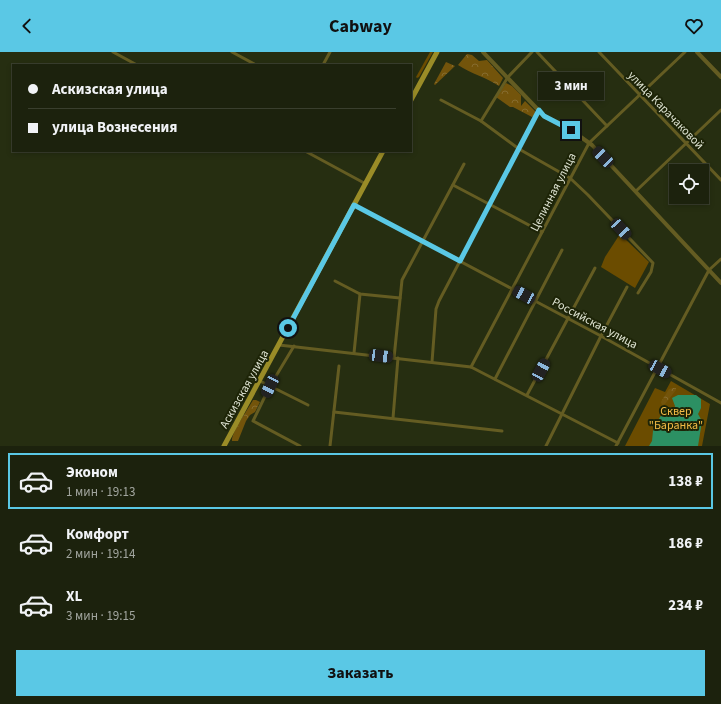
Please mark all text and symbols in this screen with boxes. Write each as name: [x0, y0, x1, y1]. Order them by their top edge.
text: Cabway: [329, 14, 392, 39]
icon: back: [16, 15, 38, 37]
icon: heart: [683, 15, 705, 37]
street label: улица Карачаковой: [624, 67, 708, 153]
callout: 3 мин: [538, 72, 604, 100]
text: 3 мин: [554, 77, 588, 95]
text: Аскизская улица: [52, 79, 168, 100]
text: улица Вознесения: [52, 117, 178, 138]
route end: [562, 121, 580, 139]
car: [590, 144, 616, 170]
street label: Целинная улица: [526, 150, 581, 235]
map controls: [669, 164, 709, 204]
button: locate: [669, 164, 709, 204]
car: [608, 216, 634, 242]
car: [511, 284, 537, 306]
street label: Российская улица: [549, 294, 641, 353]
route start: [279, 319, 297, 337]
street label: Аскизская улица: [216, 347, 273, 432]
car: [368, 349, 394, 363]
car: [530, 357, 552, 383]
car: [647, 358, 673, 380]
car: [259, 373, 281, 399]
park label: Сквер "Баранка": [649, 403, 703, 434]
text: Эконом: [66, 462, 118, 483]
icon: car: [18, 463, 54, 499]
text: 138 ₽: [668, 471, 703, 492]
text: 1 мин · 19:13: [66, 483, 135, 501]
text: Комфорт: [66, 524, 129, 545]
icon: car: [18, 525, 54, 561]
text: 186 ₽: [668, 533, 703, 554]
text: 2 мин · 19:14: [66, 545, 135, 563]
text: XL: [66, 586, 82, 607]
icon: car: [18, 587, 54, 623]
text: 234 ₽: [668, 595, 703, 616]
text: 3 мин · 19:15: [66, 607, 135, 625]
button: Заказать: [16, 650, 705, 696]

